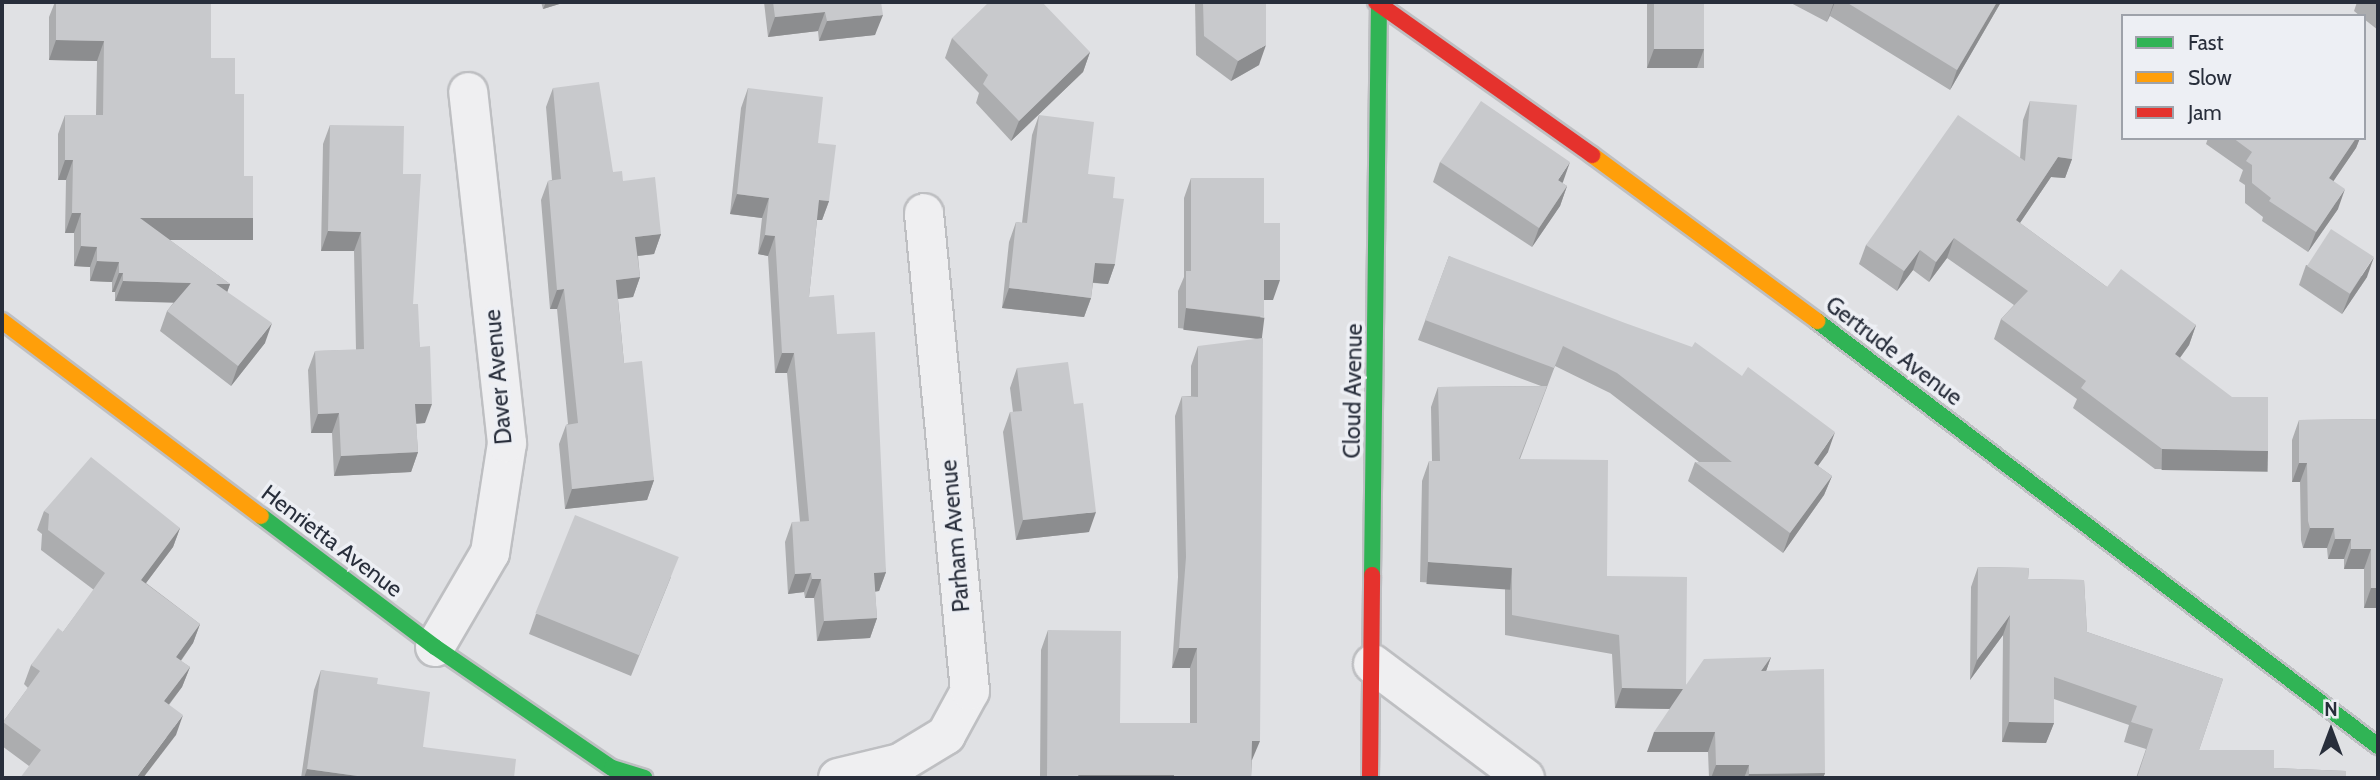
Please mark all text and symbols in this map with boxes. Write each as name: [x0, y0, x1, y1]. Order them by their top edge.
legend: [2121, 14, 2366, 140]
text: Fast: [2188, 30, 2224, 55]
text: Slow: [2188, 65, 2232, 90]
text: Jam: [2188, 100, 2222, 125]
street label: Gertrude Avenue: [1820, 291, 1968, 411]
street label: Daver Avenue: [478, 308, 518, 446]
street label: Cloud Avenue: [1338, 323, 1368, 459]
street label: Parham Avenue: [935, 459, 975, 613]
street label: Henrietta Avenue: [256, 479, 408, 603]
north arrow: [2296, 696, 2366, 766]
text: N: [2324, 698, 2338, 721]

